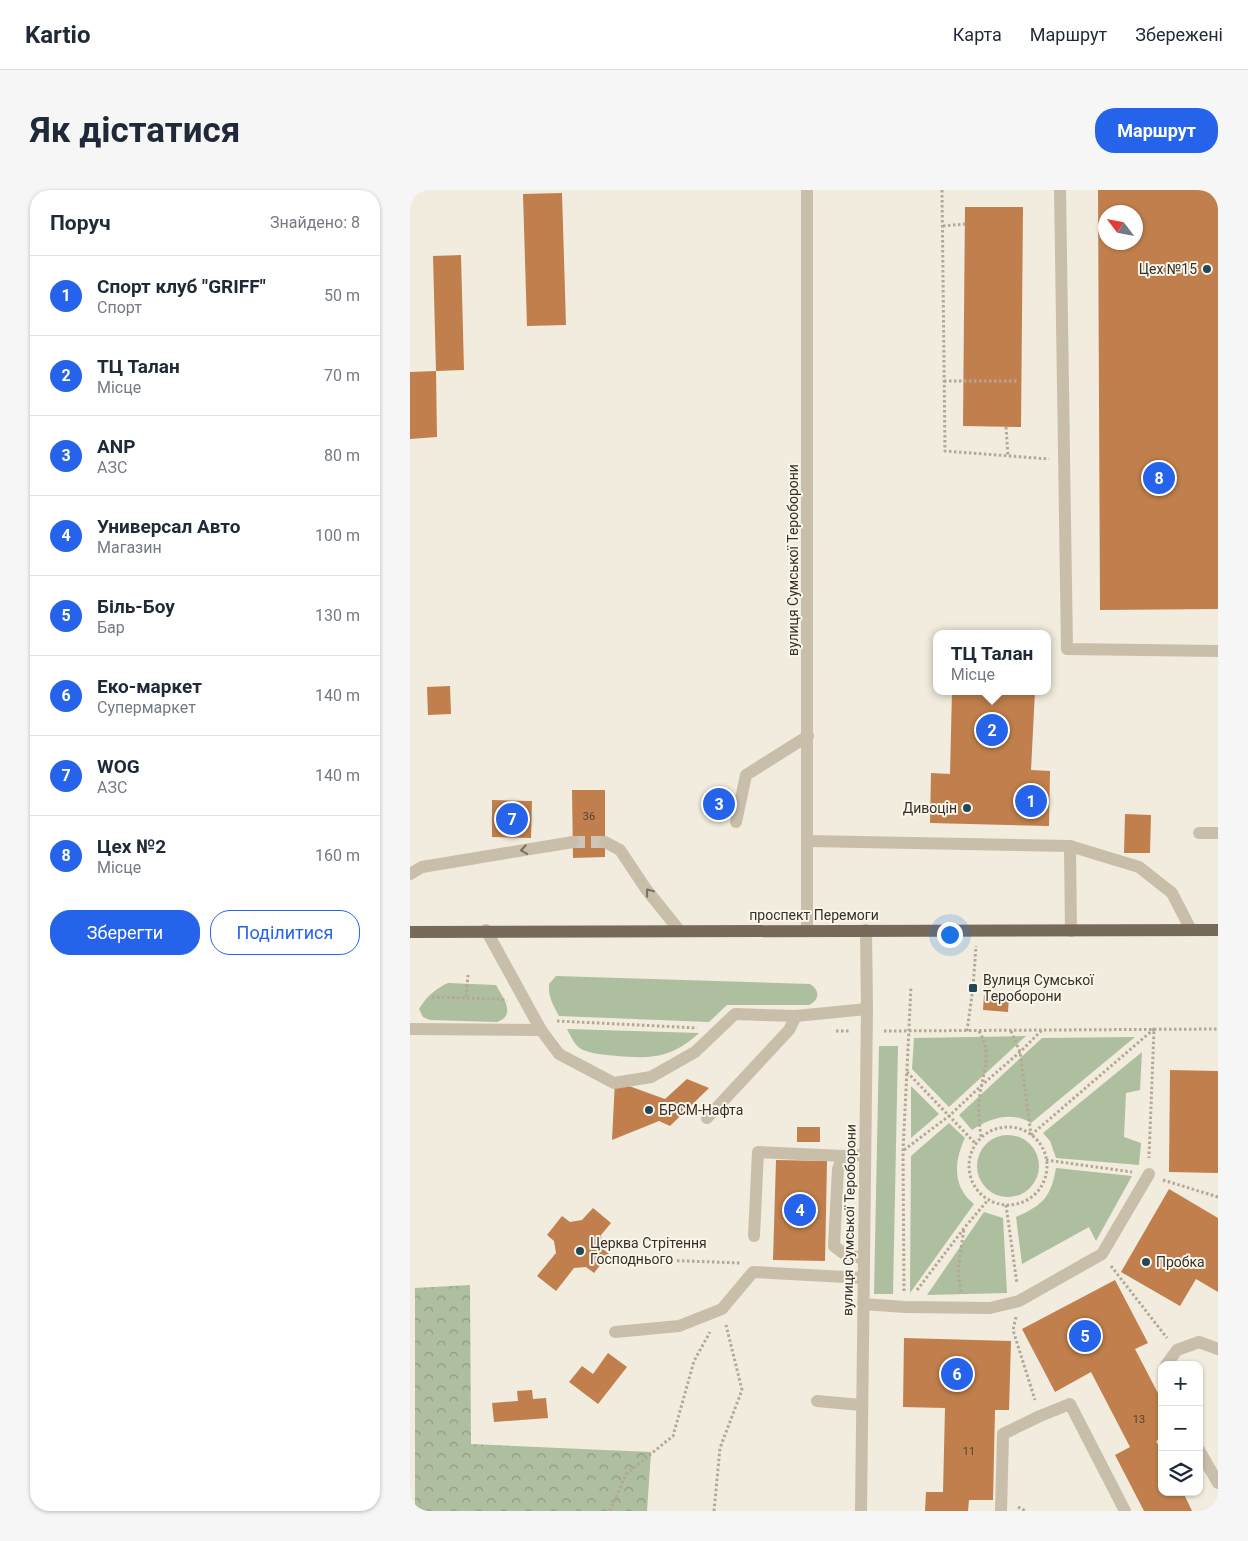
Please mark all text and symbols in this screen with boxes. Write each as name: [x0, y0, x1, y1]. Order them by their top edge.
text: Kartio: [25, 21, 91, 49]
text: Карта: [953, 24, 1002, 45]
text: Маршрут: [1030, 24, 1107, 45]
text: Збережені: [1135, 24, 1223, 45]
button: Маршрут: [1095, 108, 1218, 153]
text: Як дістатися: [30, 110, 240, 151]
north arrow: [1098, 205, 1143, 250]
text: Поруч: [50, 211, 111, 235]
text: Знайдено: 8: [270, 213, 360, 232]
place label: Цех №15: [1139, 261, 1197, 277]
marker: Цех №15: [1201, 263, 1213, 275]
text: Спорт клуб "GRIFF": [97, 275, 266, 298]
text: 1: [61, 286, 71, 305]
text: 50 m: [324, 286, 360, 305]
text: Спорт: [97, 298, 142, 317]
text: ТЦ Талан: [97, 355, 180, 378]
text: 2: [61, 366, 71, 385]
text: 70 m: [324, 366, 360, 385]
text: Місце: [97, 378, 141, 397]
text: ANP: [97, 435, 135, 458]
text: 3: [61, 446, 71, 465]
text: 80 m: [324, 446, 360, 465]
text: АЗС: [97, 458, 127, 477]
pin: 8: [1143, 459, 1175, 497]
street label: вулиця Сумської Тероборони: [785, 464, 801, 656]
text: Универсал Авто: [97, 515, 240, 538]
text: 4: [61, 526, 71, 545]
text: 100 m: [315, 526, 360, 545]
text: Магазин: [97, 538, 162, 557]
text: Біль-Боу: [97, 595, 175, 618]
text: 5: [61, 606, 71, 625]
text: 130 m: [315, 606, 360, 625]
text: Бар: [97, 618, 125, 637]
popup: [933, 630, 1051, 695]
text: ТЦ Талан: [951, 642, 1033, 665]
text: Місце: [951, 665, 995, 684]
text: Еко-маркет: [97, 675, 202, 698]
text: 6: [61, 686, 71, 705]
text: 140 m: [315, 686, 360, 705]
text: Супермаркет: [97, 698, 196, 717]
pin: 2: [976, 711, 1008, 749]
text: WOG: [97, 755, 140, 778]
text: 7: [61, 766, 71, 785]
text: 140 m: [315, 766, 360, 785]
text: АЗС: [97, 778, 127, 797]
pin: 1: [1015, 782, 1047, 820]
pin: 3: [703, 785, 735, 823]
pin: 7: [496, 800, 528, 838]
place label: Дивоцін: [903, 800, 957, 816]
marker: Дивоцін: [961, 802, 973, 814]
house number: 36: [583, 810, 595, 823]
text: Цех №2: [97, 835, 166, 858]
one-way arrow: [520, 844, 528, 855]
text: 8: [61, 846, 71, 865]
text: 160 m: [315, 846, 360, 865]
text: Місце: [97, 858, 141, 877]
one-way arrow: [645, 889, 654, 898]
street label: проспект Перемоги: [749, 907, 879, 923]
button: Зберегти: [50, 910, 200, 955]
button: Поділитися: [210, 910, 360, 955]
your location: [937, 922, 963, 948]
place label: Вулиця Сумської Тероборони: [983, 972, 1094, 1004]
marker: Вулиця Сумської Тероборони: [967, 982, 979, 994]
place label: БРСМ-Нафта: [659, 1102, 743, 1118]
marker: БРСМ-Нафта: [643, 1104, 655, 1116]
street label: вулиця Сумської Тероборони: [839, 1124, 859, 1316]
pin: 4: [784, 1191, 816, 1229]
place label: Церква Стрітення Господнього: [590, 1235, 707, 1267]
marker: Церква Стрітення Господнього: [574, 1245, 586, 1257]
place label: Пробка: [1156, 1254, 1205, 1270]
marker: Пробка: [1140, 1256, 1152, 1268]
pin: 5: [1069, 1317, 1101, 1355]
pin: 6: [941, 1355, 973, 1393]
map controls: [1158, 1361, 1203, 1496]
button: +: [1158, 1361, 1203, 1406]
button: −: [1158, 1406, 1203, 1451]
house number: 13: [1133, 1413, 1145, 1426]
house number: 11: [963, 1445, 975, 1458]
button: layers: [1158, 1451, 1203, 1496]

